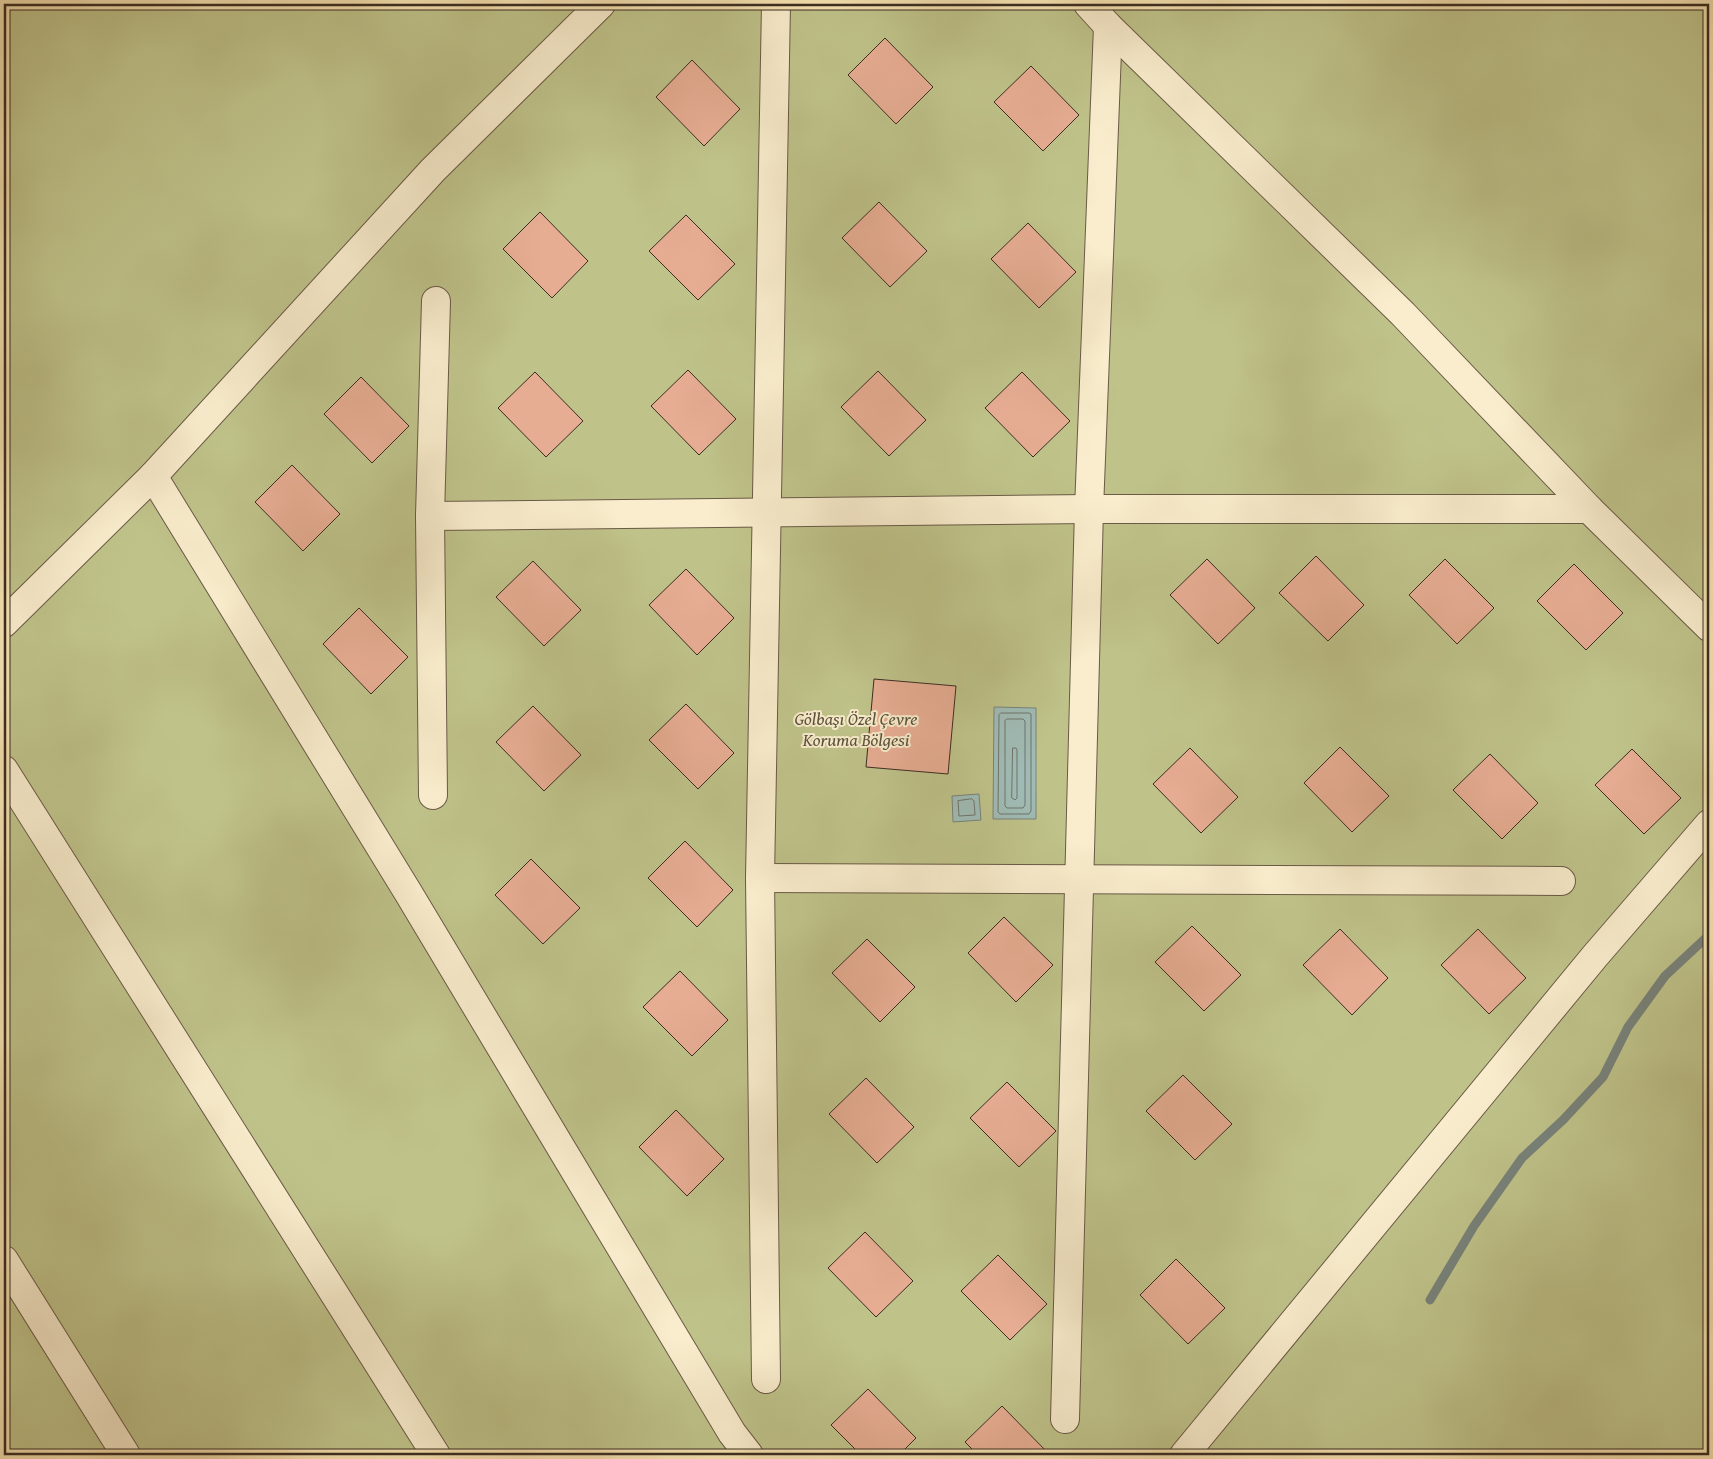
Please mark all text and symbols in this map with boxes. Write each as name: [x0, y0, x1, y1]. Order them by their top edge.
park label: Gölbaşı Özel Çevre Koruma Bölgesi: [794, 705, 918, 753]

